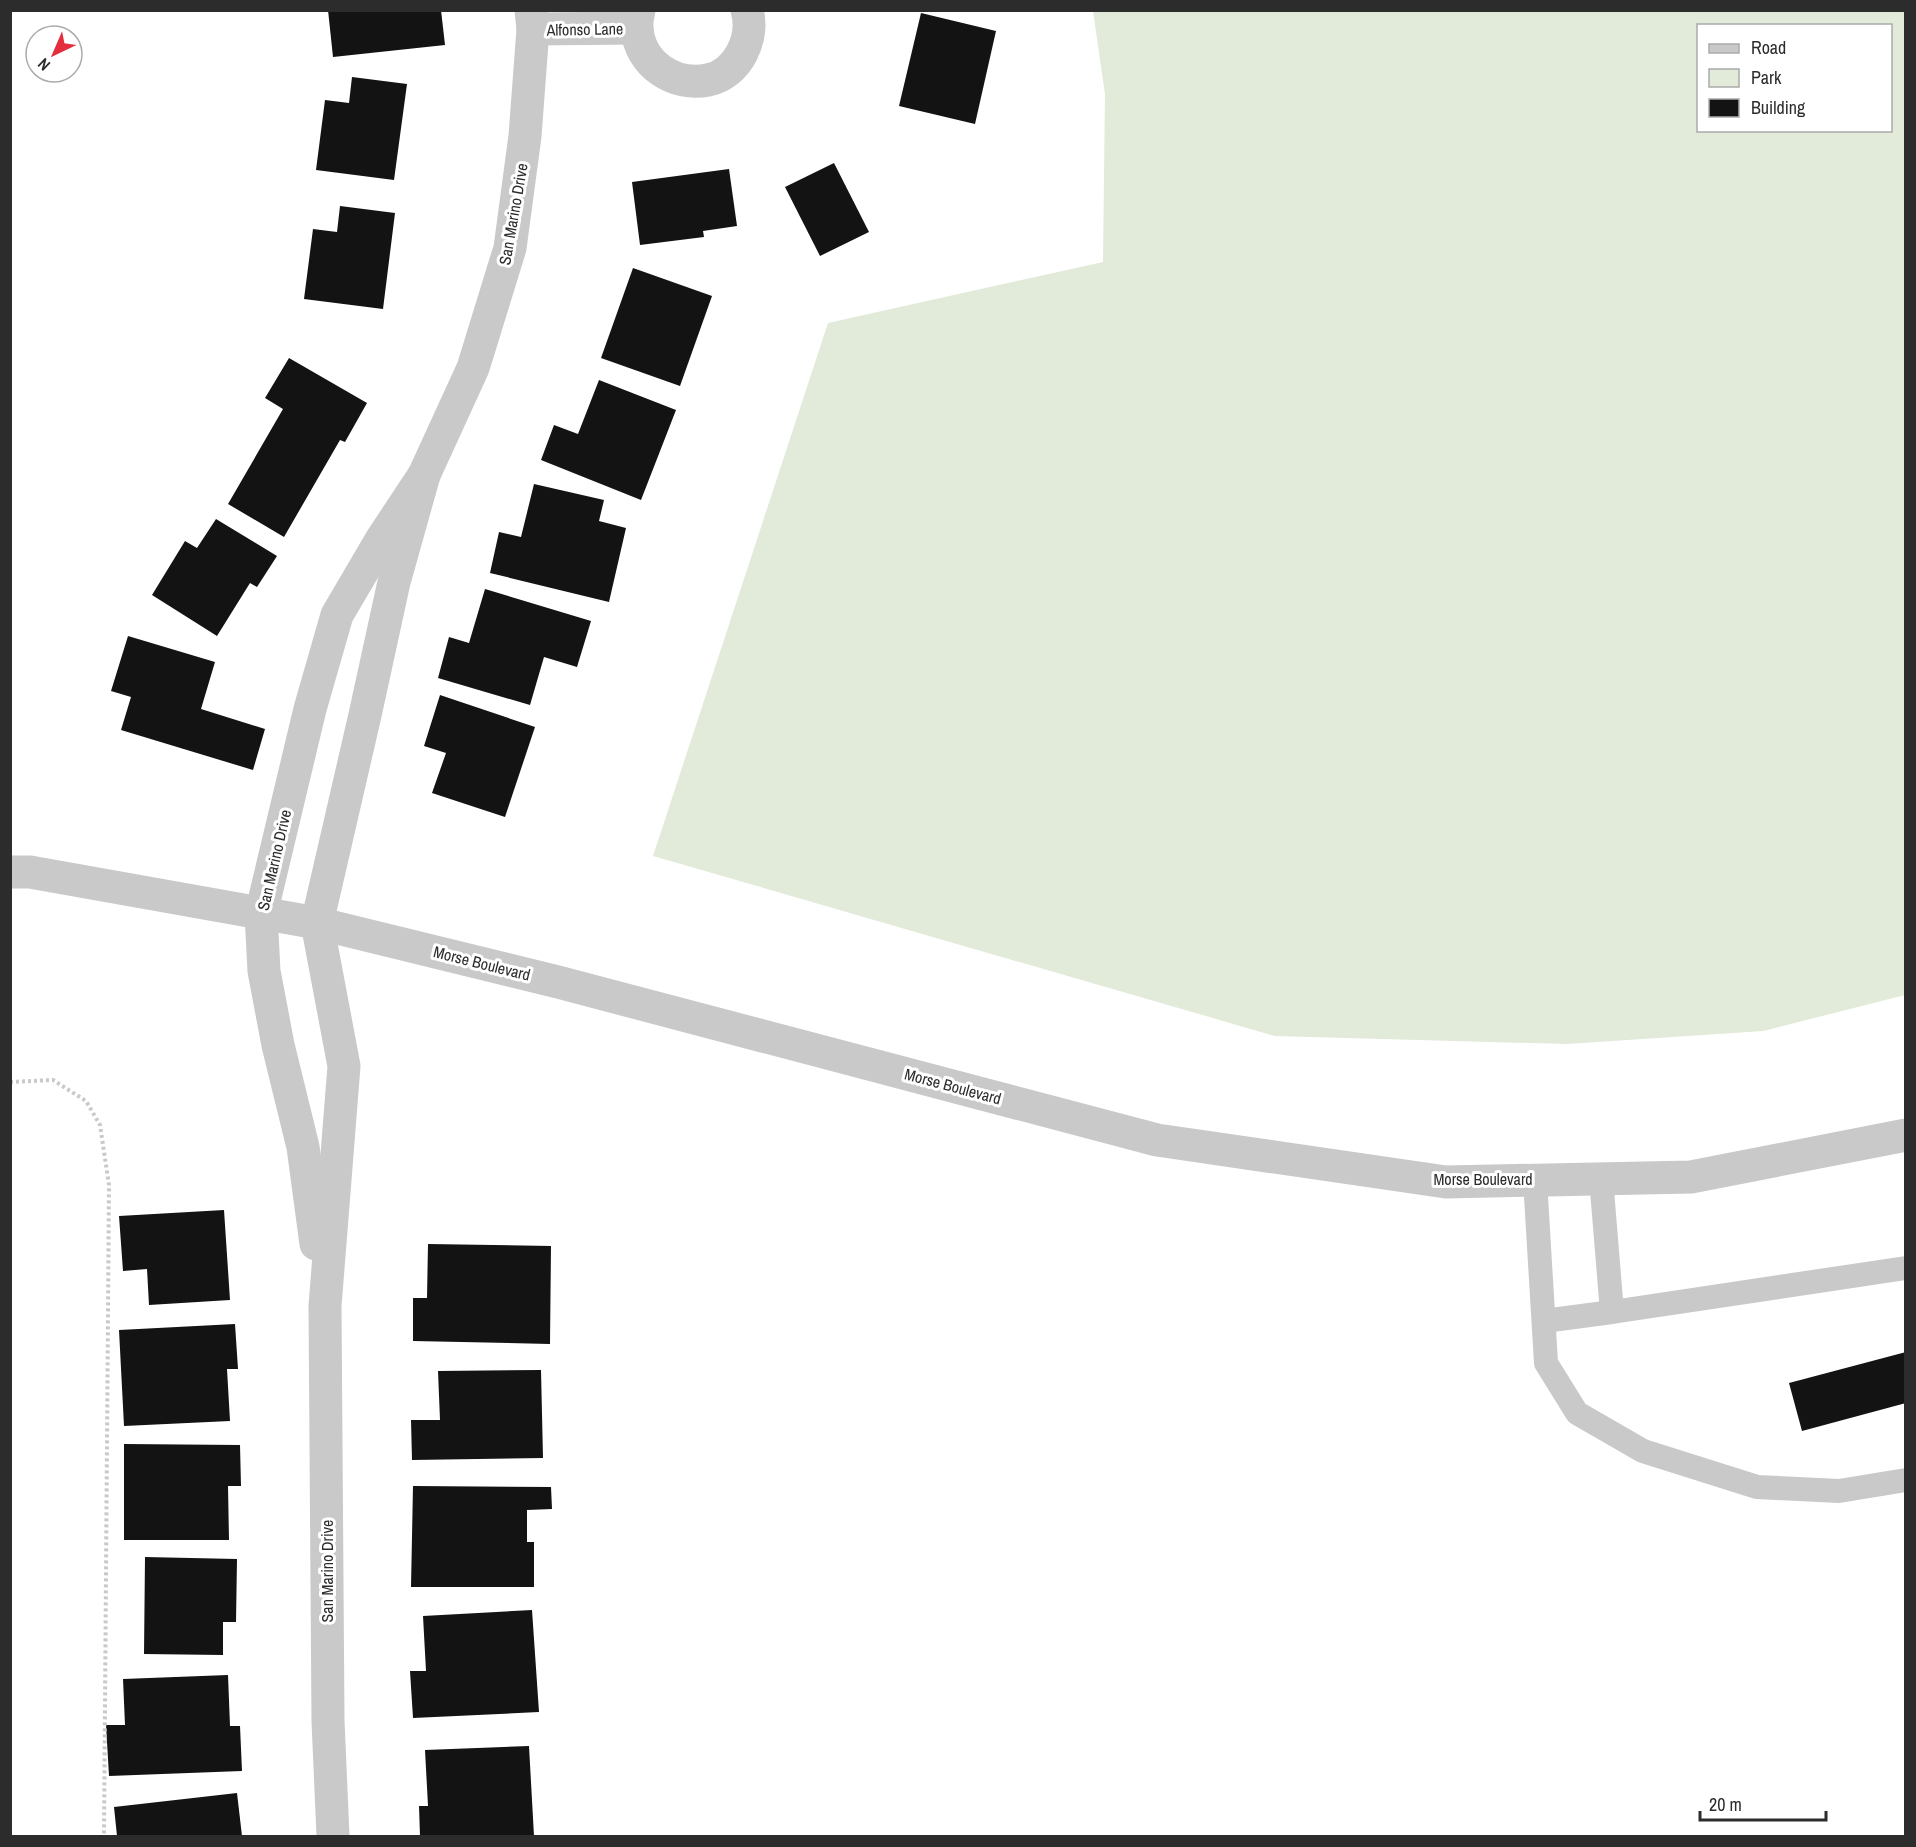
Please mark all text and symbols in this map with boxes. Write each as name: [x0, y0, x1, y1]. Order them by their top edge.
street label: Alfonso Lane: [546, 17, 623, 41]
north arrow: [24, 24, 84, 84]
legend: [1697, 24, 1892, 132]
text: Road: [1751, 35, 1786, 60]
text: N: [33, 54, 55, 76]
text: Park: [1751, 65, 1782, 90]
text: Building: [1751, 95, 1806, 120]
street label: San Marino Drive: [493, 161, 533, 267]
street label: San Marino Drive: [252, 807, 296, 913]
street label: Morse Boulevard: [431, 940, 533, 986]
street label: Morse Boulevard: [902, 1063, 1004, 1109]
street label: Morse Boulevard: [1433, 1168, 1533, 1190]
street label: San Marino Drive: [316, 1520, 338, 1622]
scale bar: [1700, 1784, 1826, 1822]
text: 20 m: [1709, 1792, 1742, 1817]

